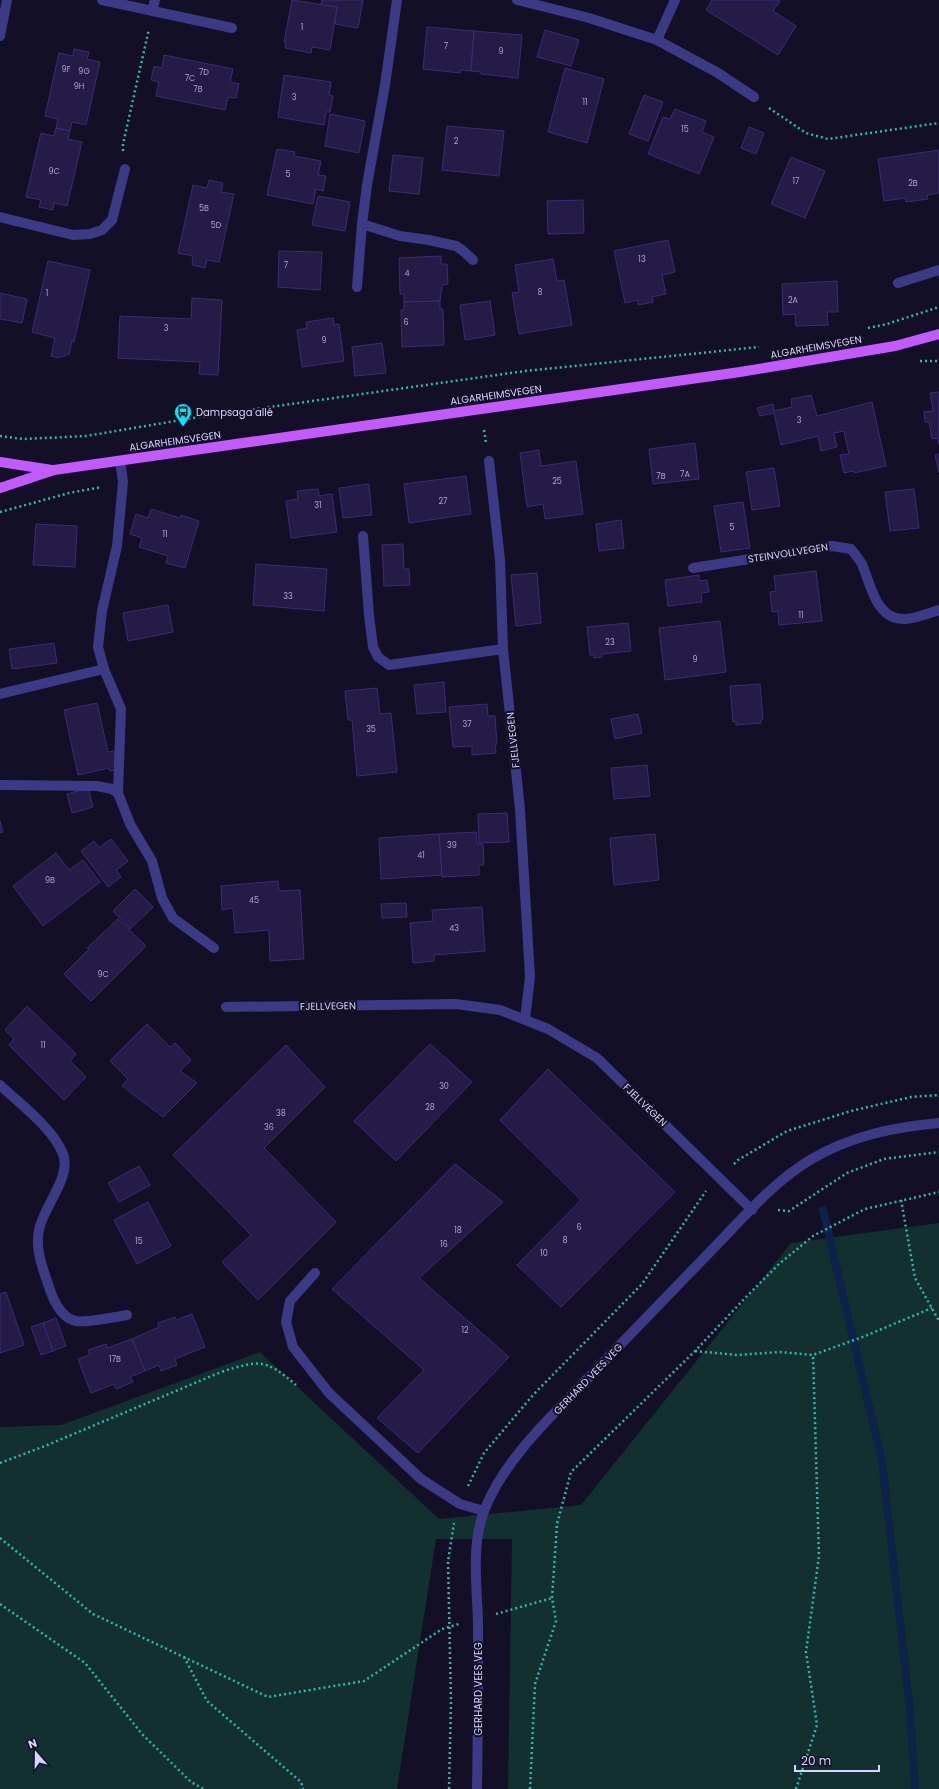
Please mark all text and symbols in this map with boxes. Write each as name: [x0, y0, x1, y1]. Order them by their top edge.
house number: 1: [301, 22, 303, 33]
house number: 7: [444, 41, 449, 52]
house number: 9: [498, 46, 504, 57]
house number: 9F: [61, 64, 71, 75]
house number: 9G: [78, 66, 90, 77]
house number: 7D: [199, 67, 209, 78]
house number: 7C: [185, 73, 195, 84]
house number: 9H: [74, 81, 84, 92]
house number: 7B: [193, 84, 203, 95]
house number: 3: [292, 92, 297, 103]
house number: 11: [582, 97, 588, 108]
house number: 15: [681, 124, 689, 135]
house number: 2: [454, 136, 459, 147]
house number: 9C: [48, 166, 60, 177]
house number: 5: [285, 169, 291, 180]
house number: 17: [793, 176, 800, 187]
house number: 2B: [908, 178, 918, 189]
house number: 5B: [199, 203, 209, 214]
house number: 5D: [211, 220, 222, 231]
house number: 13: [638, 254, 646, 265]
house number: 7: [284, 260, 289, 271]
house number: 4: [404, 268, 410, 279]
house number: 8: [537, 287, 543, 298]
house number: 1: [46, 288, 48, 299]
house number: 2A: [788, 295, 799, 306]
house number: 6: [403, 317, 409, 328]
house number: 3: [164, 323, 169, 334]
street label: ALGARHEIMSVEGEN: [769, 332, 863, 362]
house number: 9: [321, 335, 327, 346]
street label: ALGARHEIMSVEGEN: [449, 381, 543, 409]
bus stop icon: Dampsaga allé: [173, 402, 193, 427]
place label: Dampsaga allé: [196, 405, 273, 420]
house number: 3: [797, 415, 802, 426]
street label: ALGARHEIMSVEGEN: [128, 427, 222, 455]
house number: 7A: [680, 469, 690, 480]
house number: 7B: [656, 471, 666, 482]
house number: 25: [552, 476, 562, 487]
house number: 27: [439, 496, 448, 507]
house number: 31: [314, 500, 322, 511]
house number: 5: [729, 522, 735, 533]
house number: 11: [162, 529, 168, 540]
street label: STEINVOLLVEGEN: [747, 539, 829, 567]
house number: 33: [283, 591, 293, 602]
house number: 11: [798, 610, 804, 621]
house number: 23: [605, 637, 615, 648]
house number: 9: [692, 654, 698, 665]
street label: FJELLVEGEN: [503, 711, 523, 769]
house number: 37: [462, 719, 472, 730]
house number: 35: [366, 724, 376, 735]
house number: 39: [447, 840, 457, 851]
house number: 41: [417, 850, 425, 861]
house number: 9B: [45, 875, 55, 886]
house number: 45: [249, 895, 259, 906]
house number: 43: [449, 923, 459, 934]
house number: 9C: [97, 969, 109, 980]
street label: FJELLVEGEN: [300, 998, 356, 1014]
house number: 11: [40, 1040, 46, 1051]
street label: FJELLVEGEN: [620, 1080, 670, 1130]
house number: 30: [439, 1081, 449, 1092]
house number: 28: [425, 1102, 435, 1113]
house number: 38: [276, 1108, 286, 1119]
house number: 36: [264, 1122, 274, 1133]
house number: 6: [576, 1222, 582, 1233]
house number: 18: [454, 1225, 462, 1236]
house number: 8: [562, 1235, 568, 1246]
house number: 15: [135, 1236, 143, 1247]
house number: 16: [440, 1239, 448, 1250]
house number: 10: [540, 1248, 548, 1259]
house number: 12: [461, 1325, 469, 1336]
street label: GERHARD VEES VEG: [550, 1340, 626, 1418]
house number: 17B: [109, 1354, 121, 1365]
street label: GERHARD VEES VEG: [471, 1642, 486, 1736]
north arrow: [16, 1733, 56, 1773]
text: N: [26, 1735, 39, 1753]
scale bar: [795, 1747, 879, 1773]
text: 20 m: [801, 1752, 831, 1769]

